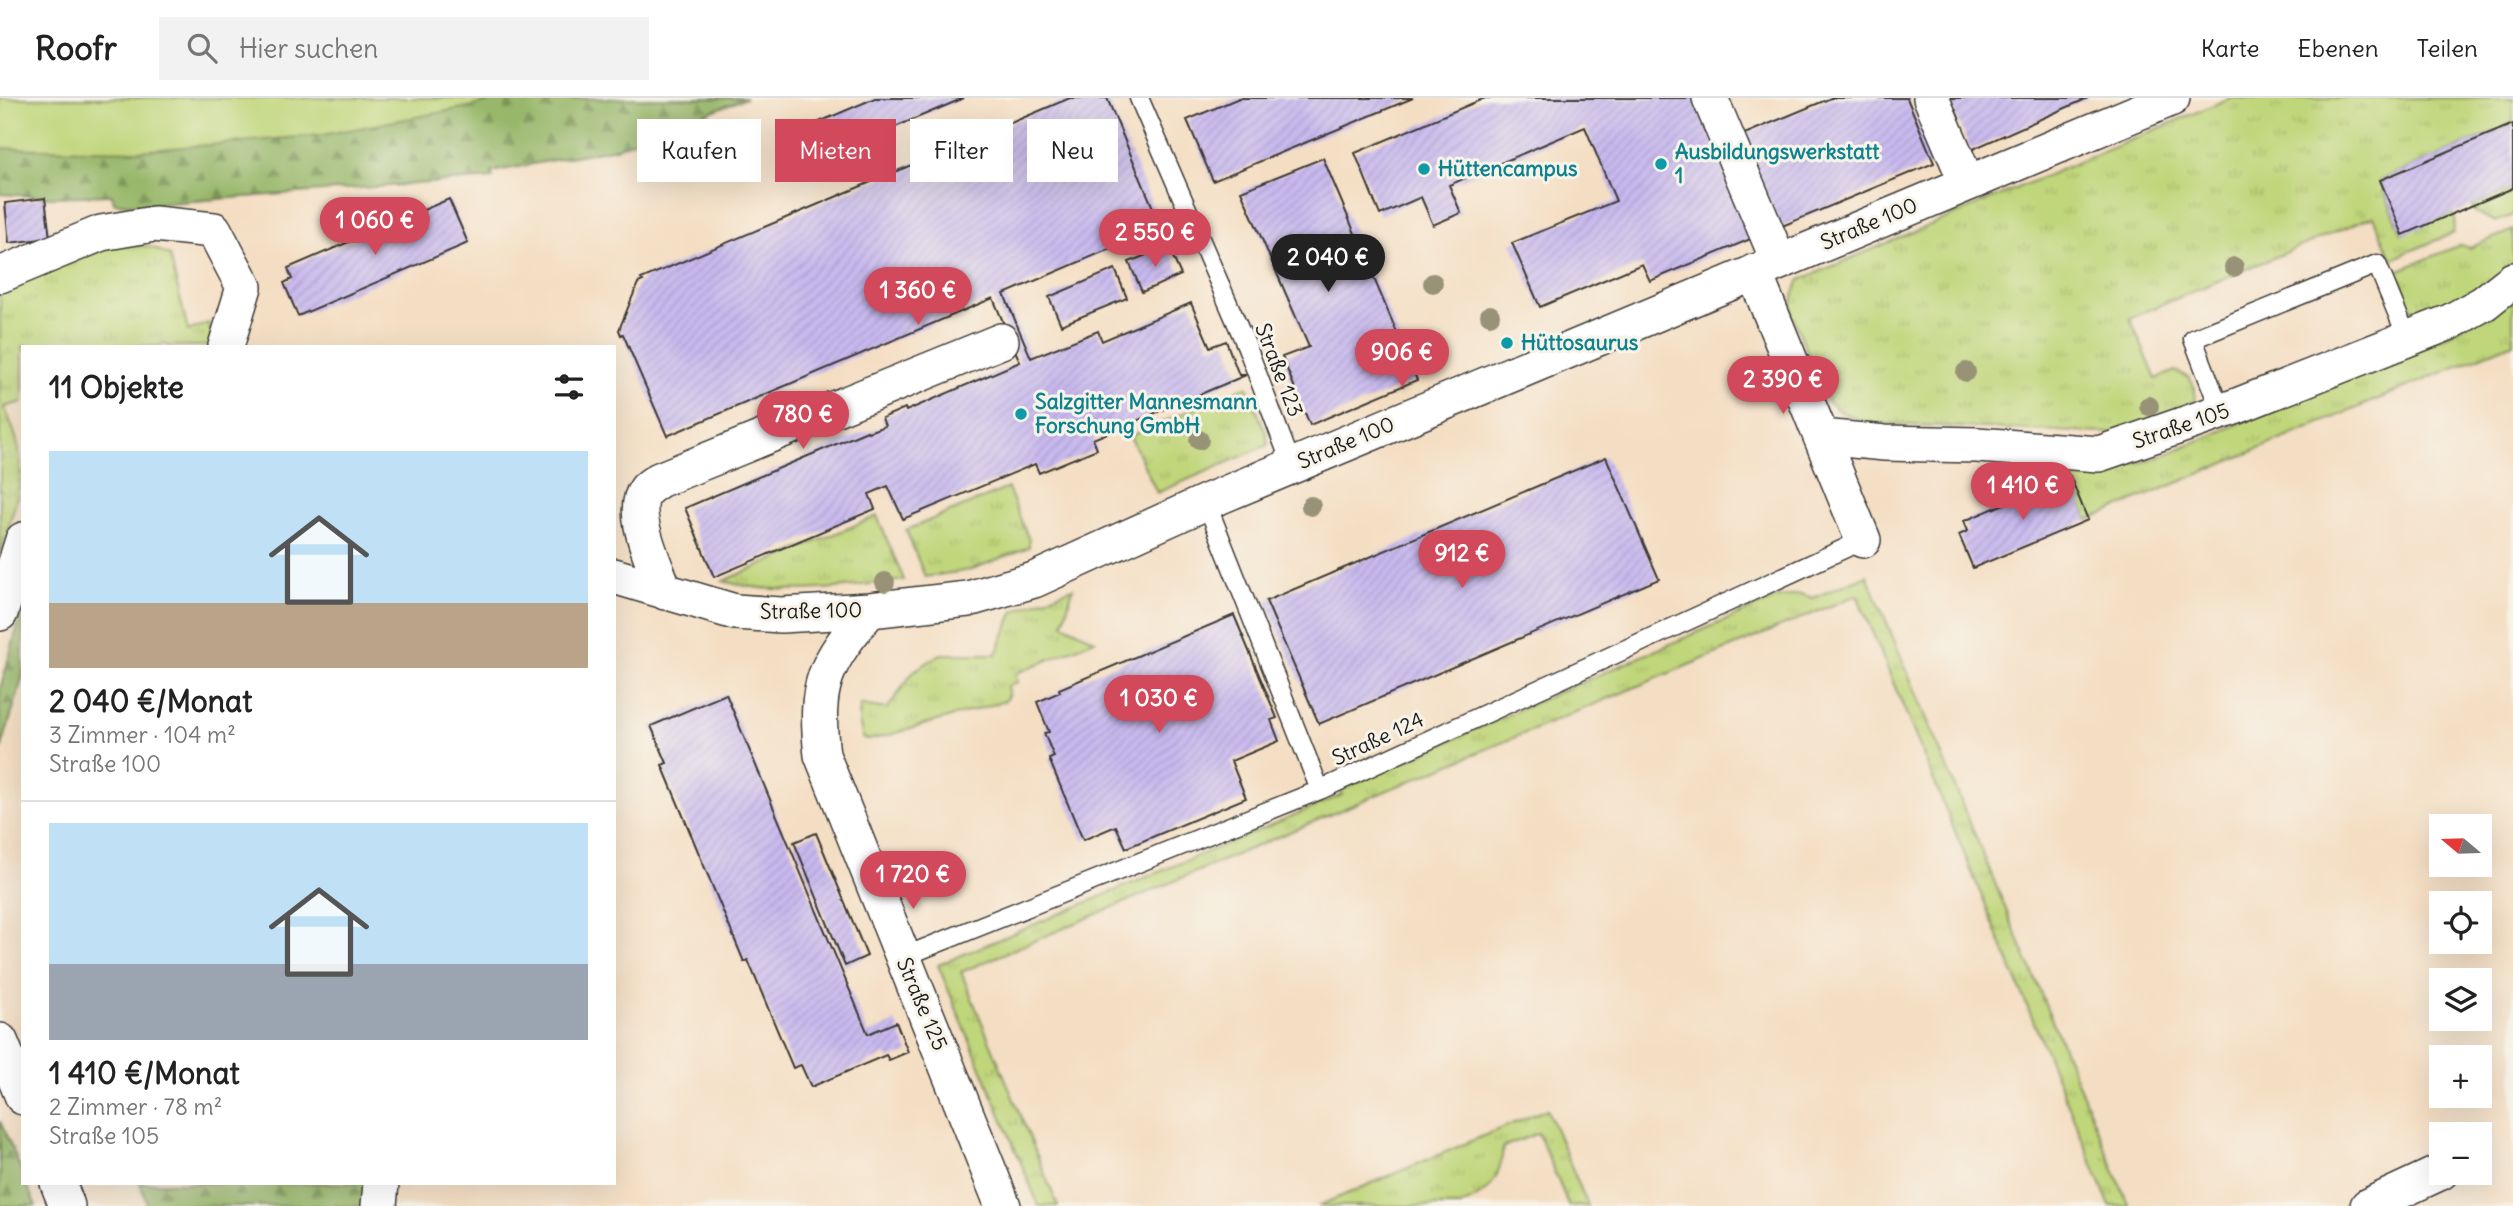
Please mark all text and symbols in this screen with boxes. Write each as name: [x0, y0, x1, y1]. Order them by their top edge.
search box: [159, 17, 649, 80]
text: Roofr: [35, 27, 117, 69]
icon: search: [183, 29, 221, 67]
text: Hier suchen: [239, 32, 378, 65]
text: Karte: [2201, 33, 2260, 63]
text: Ebenen: [2298, 33, 2379, 63]
text: Teilen: [2417, 33, 2478, 63]
chip: Kaufen: [637, 119, 761, 182]
chip: Mieten: [775, 119, 896, 182]
chip: Filter: [910, 119, 1013, 182]
chip: Neu: [1027, 119, 1118, 182]
place label: Ausbildungswerkstatt 1: [1675, 138, 1880, 189]
place label: Hüttencampus: [1438, 155, 1578, 182]
marker: Ausbildungswerkstatt 1: [1653, 156, 1669, 172]
marker: Hüttencampus: [1416, 161, 1432, 177]
street label: Straße 100: [1816, 191, 1921, 256]
pin: 1 060 €: [310, 198, 440, 257]
text: 1 060 €: [336, 205, 414, 234]
pin: 2 550 €: [1090, 209, 1220, 269]
text: 2 550 €: [1115, 217, 1195, 246]
pin: 2 040 €: [1263, 234, 1393, 294]
text: 2 040 €: [1287, 242, 1369, 271]
pin: 1 360 €: [853, 268, 983, 327]
text: 1 360 €: [880, 275, 956, 304]
street label: Straße 123: [1249, 319, 1310, 421]
place label: Hüttosaurus: [1521, 329, 1639, 356]
pin: 906 €: [1353, 330, 1451, 389]
marker: Hüttosaurus: [1499, 335, 1515, 351]
text: 906 €: [1371, 337, 1433, 366]
pin: 2 390 €: [1718, 356, 1848, 416]
text: 2 390 €: [1743, 364, 1823, 393]
text: 11 Objekte: [49, 368, 184, 406]
icon: filters: [550, 368, 588, 406]
place label: Salzgitter Mannesmann Forschung GmbH: [1035, 388, 1257, 439]
pin: 780 €: [754, 392, 852, 451]
street label: Straße 105: [2129, 396, 2233, 455]
text: 780 €: [773, 399, 833, 428]
marker: Salzgitter Mannesmann Forschung GmbH: [1013, 406, 1029, 422]
street label: Straße 100: [1293, 410, 1398, 475]
pin: 1 410 €: [1958, 462, 2088, 522]
text: 1 410 €: [1987, 470, 2059, 499]
icon: home: [256, 497, 382, 623]
pin: 912 €: [1413, 531, 1511, 590]
text: 912 €: [1434, 538, 1490, 567]
street label: Straße 100: [760, 596, 862, 625]
pin: 1 030 €: [1094, 676, 1224, 735]
text: 2 040 €/Monat: [49, 682, 252, 720]
text: 1 030 €: [1120, 683, 1198, 712]
street label: Straße 124: [1328, 706, 1428, 772]
text: 3 Zimmer · 104 m²: [49, 720, 236, 749]
text: Straße 100: [49, 749, 161, 778]
north arrow: [2429, 814, 2492, 877]
map controls: [2429, 814, 2492, 1185]
pin: 1 720 €: [848, 852, 978, 911]
text: 1 720 €: [876, 859, 950, 888]
icon: home: [256, 869, 382, 995]
button: locate: [2429, 891, 2492, 954]
street label: Straße 125: [891, 953, 954, 1054]
button: layers: [2429, 968, 2492, 1031]
button: +: [2429, 1045, 2492, 1108]
text: 1 410 €/Monat: [49, 1054, 240, 1092]
text: 2 Zimmer · 78 m²: [49, 1092, 222, 1121]
text: Straße 105: [49, 1121, 159, 1150]
button: −: [2429, 1122, 2492, 1185]

